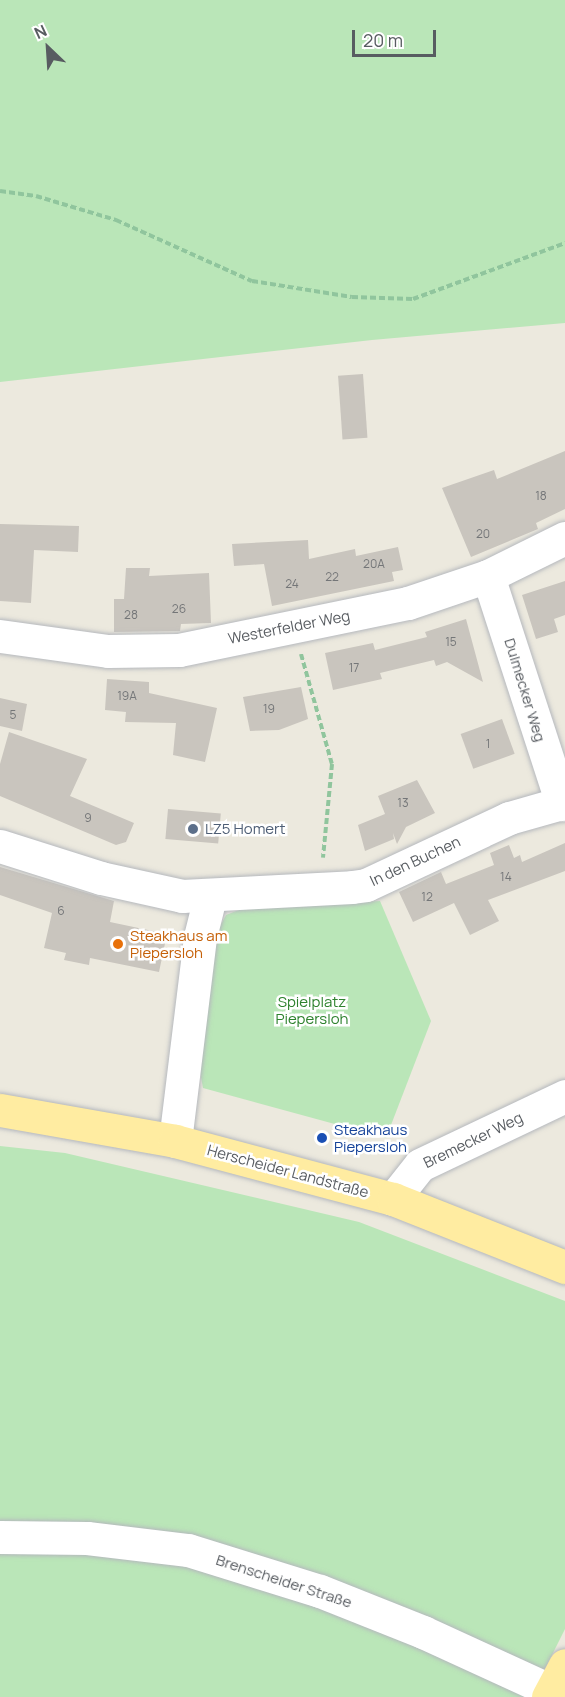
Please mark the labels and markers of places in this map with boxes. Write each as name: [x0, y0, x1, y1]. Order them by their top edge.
place label: LZ5 Homert: [205, 820, 286, 838]
marker: LZ5 Homert: [186, 822, 200, 836]
place label: Steakhaus am Piepersloh: [130, 926, 227, 961]
marker: Steakhaus am Piepersloh: [111, 937, 125, 951]
place label: Steakhaus Piepersloh: [334, 1120, 407, 1155]
marker: Steakhaus Piepersloh: [315, 1131, 329, 1145]

